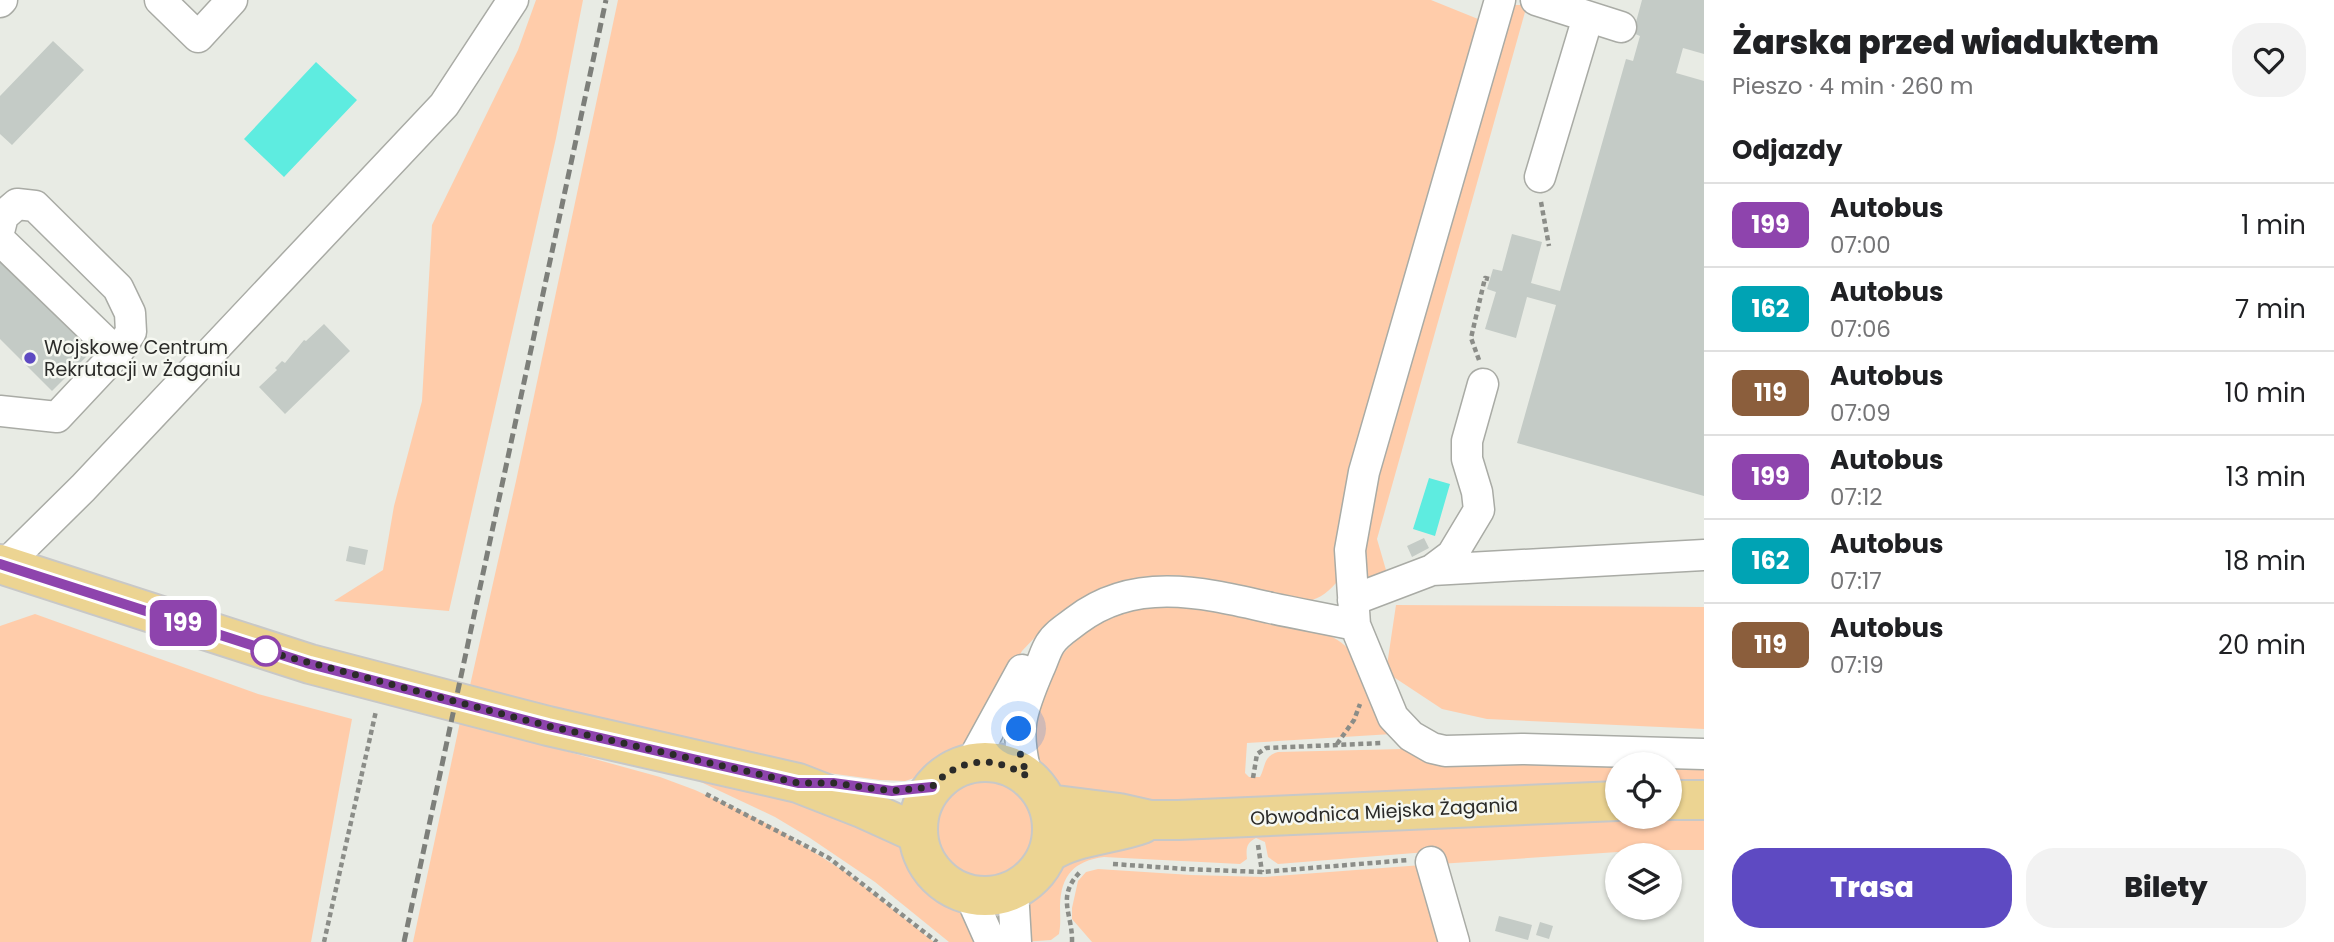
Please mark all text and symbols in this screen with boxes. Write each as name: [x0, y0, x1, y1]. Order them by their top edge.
text: Żarska przed wiaduktem: [1732, 19, 2159, 66]
button: heart: [2232, 23, 2306, 97]
text: Pieszo · 4 min · 260 m: [1732, 70, 1974, 102]
text: Odjazdy: [1732, 132, 1842, 168]
text: Autobus: [1830, 190, 1944, 226]
text: 1 min: [2241, 207, 2306, 243]
text: 199: [1751, 208, 1790, 241]
text: 07:00: [1830, 229, 1891, 261]
text: Autobus: [1830, 274, 1944, 310]
text: 7 min: [2235, 291, 2306, 327]
text: 162: [1751, 292, 1790, 325]
text: 07:06: [1830, 313, 1891, 345]
place label: Wojskowe Centrum Rekrutacji w Żaganiu: [44, 334, 241, 383]
marker: Wojskowe Centrum Rekrutacji w Żaganiu: [22, 350, 38, 366]
text: Autobus: [1830, 358, 1944, 394]
text: 10 min: [2225, 375, 2306, 411]
text: 119: [1754, 376, 1787, 409]
text: 07:09: [1830, 397, 1891, 429]
text: Autobus: [1830, 442, 1944, 478]
text: 13 min: [2226, 459, 2306, 495]
text: 199: [1751, 460, 1790, 493]
text: 07:12: [1830, 481, 1883, 513]
text: Autobus: [1830, 526, 1944, 562]
text: 18 min: [2225, 543, 2306, 579]
text: 162: [1751, 544, 1790, 577]
text: 07:17: [1830, 565, 1882, 597]
line badge: 199: [143, 600, 223, 646]
text: 199: [164, 606, 202, 639]
text: Autobus: [1830, 610, 1944, 646]
text: 20 min: [2218, 627, 2306, 663]
text: 119: [1754, 628, 1787, 661]
unlabelled marker: [251, 636, 281, 666]
text: 07:19: [1830, 649, 1884, 681]
your location: [1001, 711, 1036, 746]
map controls: [1605, 752, 1682, 920]
button: locate: [1605, 752, 1682, 829]
street label: Obwodnica Miejska Żagania: [1249, 791, 1519, 832]
button: layers: [1605, 843, 1682, 920]
button: Trasa: [1732, 848, 2012, 928]
button: Bilety: [2026, 848, 2306, 928]

